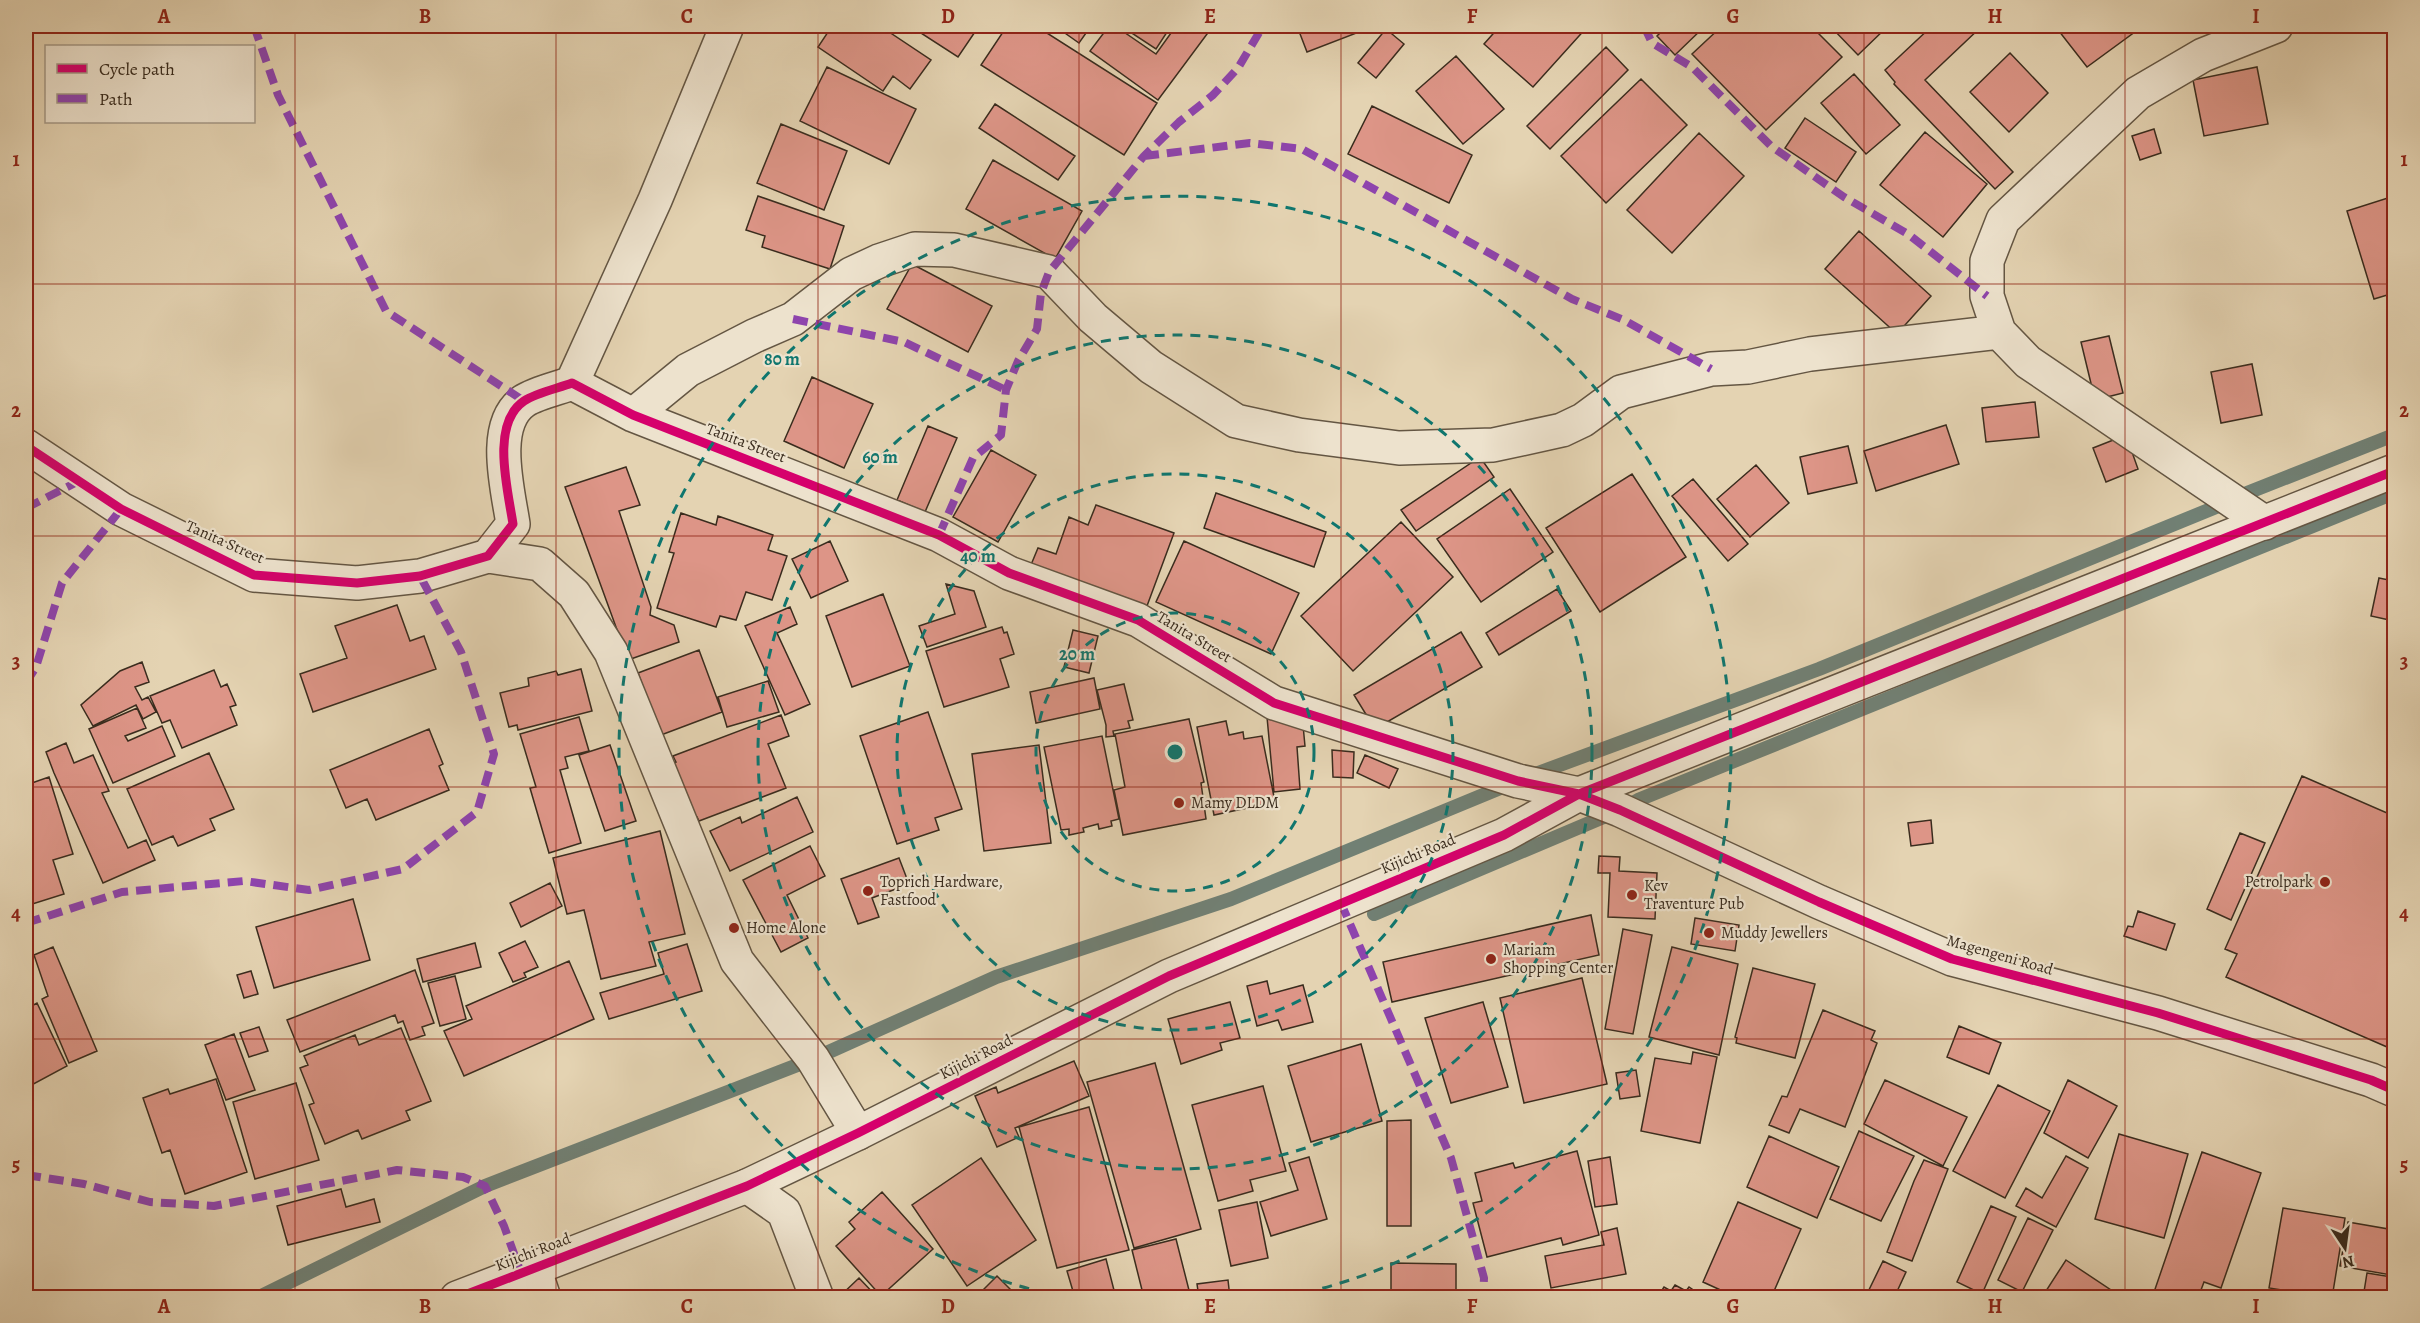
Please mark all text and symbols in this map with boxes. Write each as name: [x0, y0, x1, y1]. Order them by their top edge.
text: A: [157, 3, 171, 30]
text: B: [419, 3, 431, 30]
text: C: [681, 3, 693, 30]
text: D: [941, 3, 955, 30]
text: E: [1204, 3, 1216, 30]
text: F: [1467, 3, 1478, 30]
text: G: [1726, 3, 1740, 30]
text: H: [1988, 3, 2003, 30]
text: I: [2252, 3, 2260, 30]
legend: [45, 45, 255, 123]
text: Cycle path: [99, 57, 175, 81]
text: Path: [99, 87, 133, 111]
text: 1: [12, 146, 20, 173]
text: 1: [2400, 146, 2408, 173]
text: 80 m: [764, 347, 800, 371]
text: 2: [11, 397, 21, 424]
text: 2: [2399, 397, 2409, 424]
street label: Tanita Street: [703, 418, 789, 468]
text: 60 m: [862, 445, 898, 469]
street label: Tanita Street: [182, 515, 268, 569]
text: 40 m: [960, 544, 996, 568]
street label: Tanita Street: [1152, 606, 1236, 668]
text: 20 m: [1059, 642, 1095, 666]
text: 3: [12, 648, 20, 675]
text: 3: [2400, 648, 2408, 675]
centre of rings: [1165, 742, 1185, 762]
place label: Mamy DLDM: [1191, 792, 1279, 814]
marker: Mamy DLDM: [1172, 796, 1186, 810]
street label: Kijichi Road: [1377, 828, 1459, 880]
place label: Toprich Hardware, Fastfood: [880, 871, 1003, 911]
place label: Petrolpark: [2245, 871, 2313, 893]
place label: Kev Traventure Pub: [1644, 875, 1744, 915]
marker: Petrolpark: [2318, 875, 2332, 889]
marker: Toprich Hardware, Fastfood: [861, 884, 875, 898]
marker: Kev Traventure Pub: [1625, 888, 1639, 902]
text: 4: [11, 900, 21, 927]
text: 4: [2399, 900, 2409, 927]
place label: Home Alone: [746, 917, 826, 939]
marker: Home Alone: [727, 921, 741, 935]
place label: Muddy Jewellers: [1721, 922, 1828, 944]
marker: Muddy Jewellers: [1702, 926, 1716, 940]
street label: Magengeni Road: [1944, 929, 2056, 981]
place label: Mariam Shopping Center: [1503, 939, 1613, 979]
marker: Mariam Shopping Center: [1484, 952, 1498, 966]
street label: Kijichi Road: [936, 1029, 1017, 1085]
text: 5: [12, 1151, 20, 1178]
text: 5: [2400, 1151, 2408, 1178]
north arrow: [2315, 1218, 2375, 1278]
street label: Kijichi Road: [492, 1227, 574, 1276]
text: N: [2340, 1250, 2356, 1274]
text: A: [157, 1293, 171, 1320]
text: B: [419, 1293, 431, 1320]
text: C: [681, 1293, 693, 1320]
text: D: [941, 1293, 955, 1320]
text: E: [1204, 1293, 1216, 1320]
text: F: [1467, 1293, 1478, 1320]
text: G: [1726, 1293, 1740, 1320]
text: H: [1988, 1293, 2003, 1320]
text: I: [2252, 1293, 2260, 1320]

